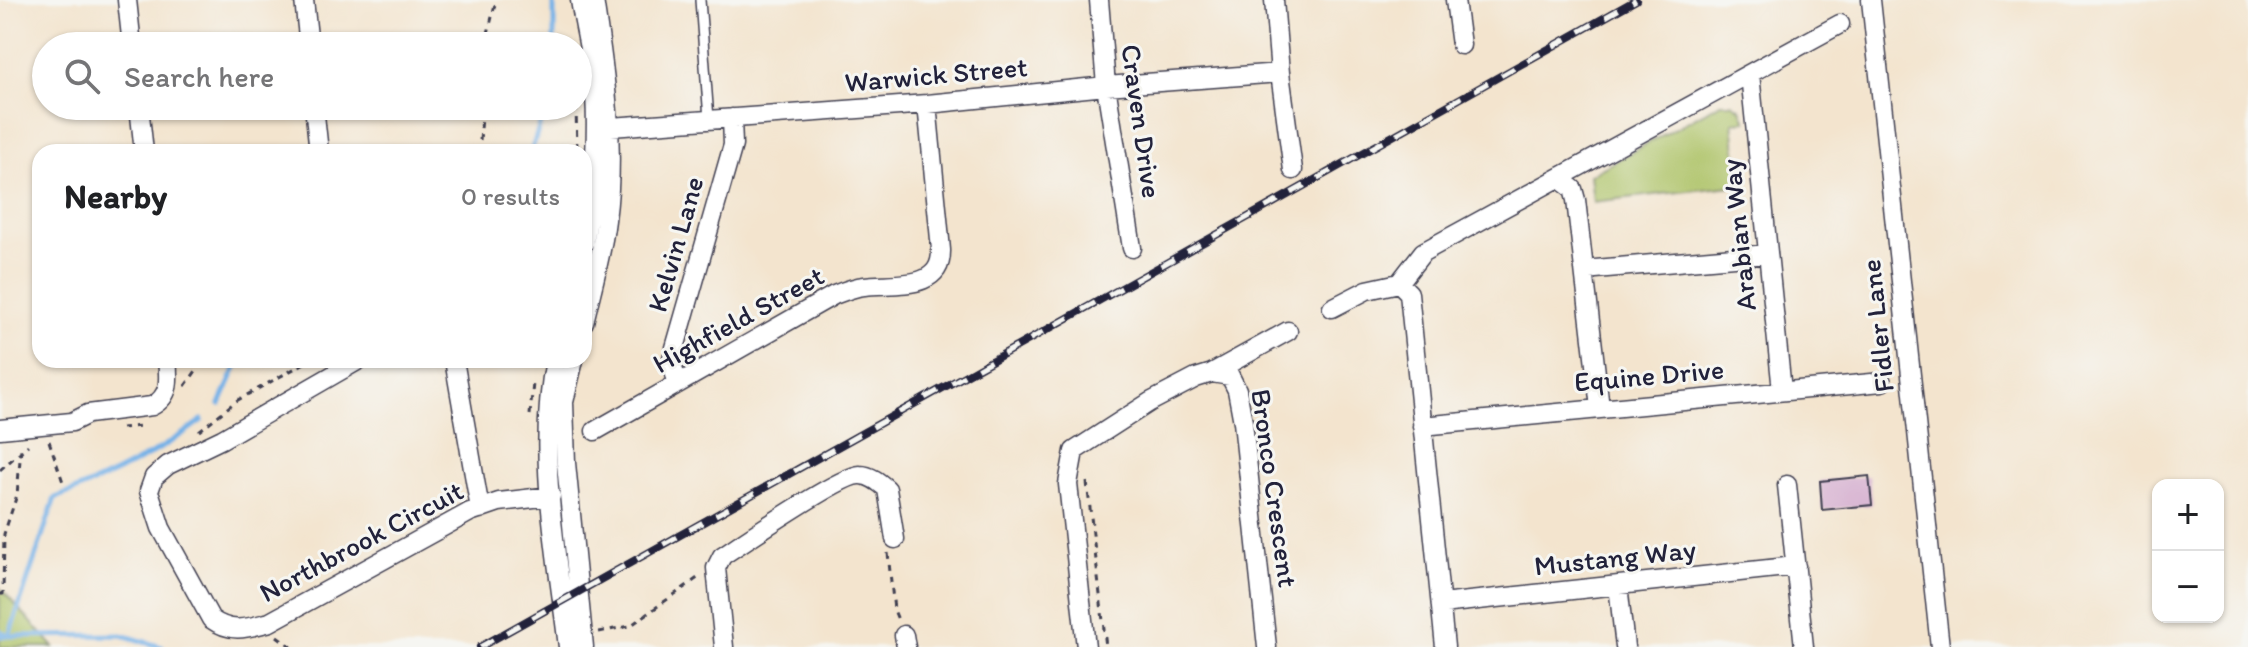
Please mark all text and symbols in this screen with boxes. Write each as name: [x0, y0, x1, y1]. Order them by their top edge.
search box: [32, 32, 592, 120]
street label: Craven Drive: [1114, 42, 1170, 200]
street label: Warwick Street: [843, 49, 1029, 99]
icon: search: [60, 54, 104, 98]
text: Search here: [124, 58, 274, 95]
street label: Arabian Way: [1713, 157, 1763, 313]
street label: Kelvin Lane: [639, 172, 711, 316]
text: Nearby: [64, 176, 167, 217]
text: 0 results: [461, 180, 560, 212]
street label: Highfield Street: [646, 258, 830, 380]
street label: Fidler Lane: [1853, 258, 1901, 394]
street label: Equine Drive: [1573, 352, 1725, 398]
street label: Bronco Crescent: [1244, 387, 1306, 589]
street label: Northbrook Circuit: [253, 473, 469, 609]
map controls: [2152, 479, 2224, 623]
button: +: [2152, 479, 2224, 551]
street label: Mustang Way: [1532, 532, 1698, 582]
button: −: [2152, 551, 2224, 623]

